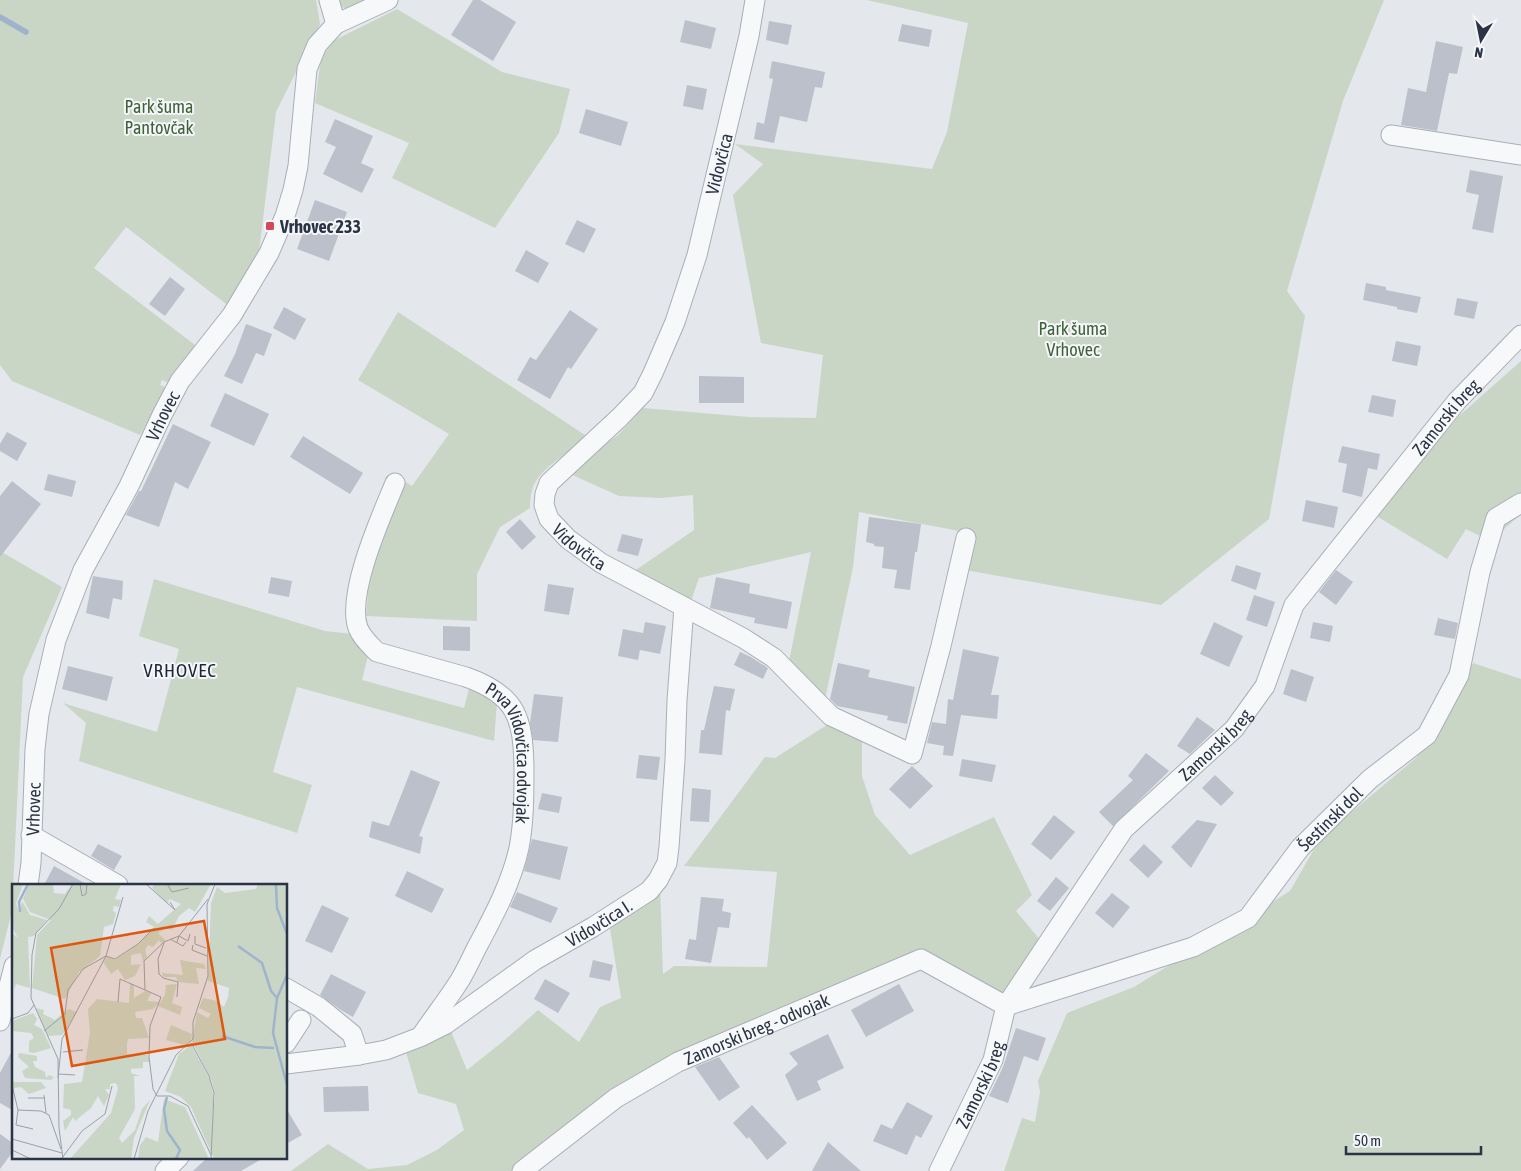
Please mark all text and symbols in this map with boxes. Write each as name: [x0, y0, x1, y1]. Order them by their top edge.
north arrow: [1456, 15, 1506, 65]
text: N: [1473, 44, 1484, 61]
park label: Park šuma Pantovčak: [124, 96, 194, 138]
street label: Vidovčica: [701, 131, 737, 197]
place label: Vrhovec 233: [279, 216, 361, 237]
marker: Vrhovec 233: [264, 220, 276, 232]
park label: Park šuma Vrhovec: [1039, 318, 1107, 360]
street label: Zamorski breg: [1407, 374, 1484, 459]
street label: Vrhovec: [141, 387, 184, 444]
street label: Vidovčica: [548, 519, 610, 574]
district label: VRHOVEC: [143, 659, 217, 681]
street label: Prva Vidovčica odvojak: [482, 677, 535, 825]
street label: Zamorski breg: [1174, 705, 1256, 785]
street label: Vrhovec: [21, 782, 44, 836]
street label: Šestinski dol: [1293, 782, 1367, 855]
inset map: [12, 884, 288, 1158]
street label: Vidovčica I.: [562, 895, 635, 951]
street label: Zamorski breg - odvojak: [681, 989, 833, 1069]
street label: Zamorski breg: [951, 1039, 1008, 1131]
scale bar: [1346, 1124, 1481, 1156]
text: 50 m: [1354, 1132, 1381, 1149]

